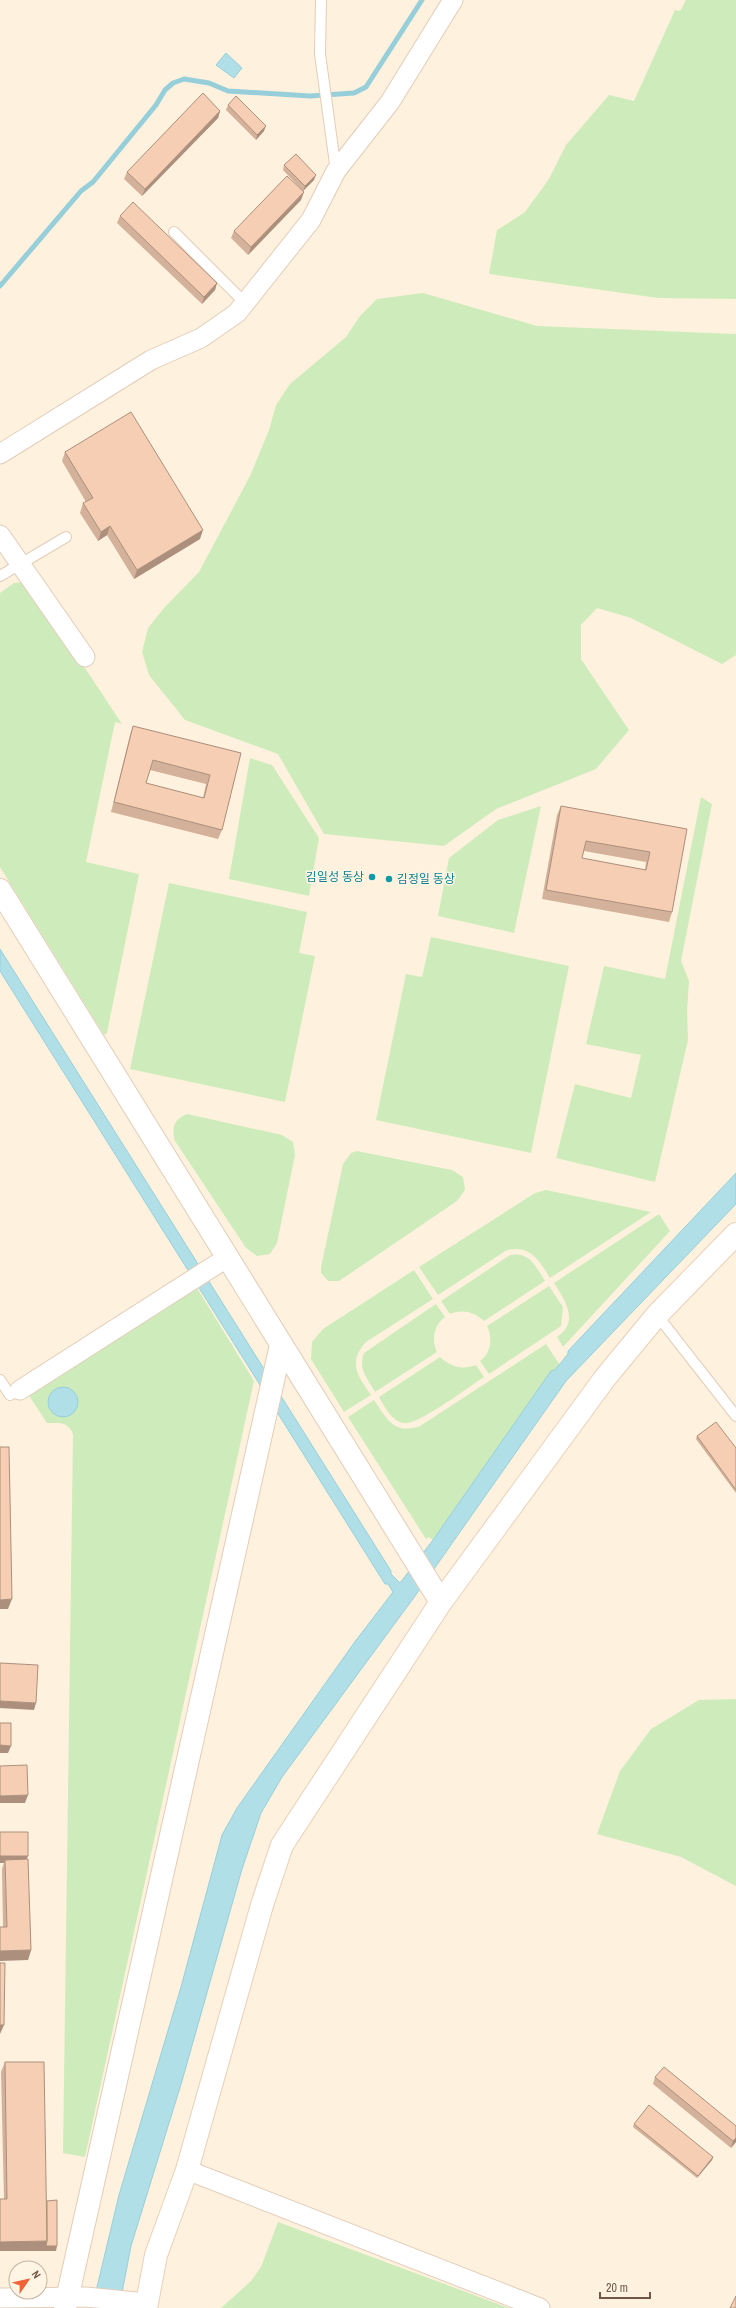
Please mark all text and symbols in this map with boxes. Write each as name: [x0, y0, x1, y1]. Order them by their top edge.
place label: 김일성 동상: [306, 869, 364, 885]
place label: 김정일 동상: [397, 871, 455, 887]
marker: 김일성 동상: [367, 872, 377, 882]
marker: 김정일 동상: [384, 874, 394, 884]
north arrow: [8, 2260, 48, 2300]
text: N: [29, 2268, 44, 2281]
scale bar: [600, 2274, 650, 2300]
text: 20 m: [606, 2280, 628, 2296]

